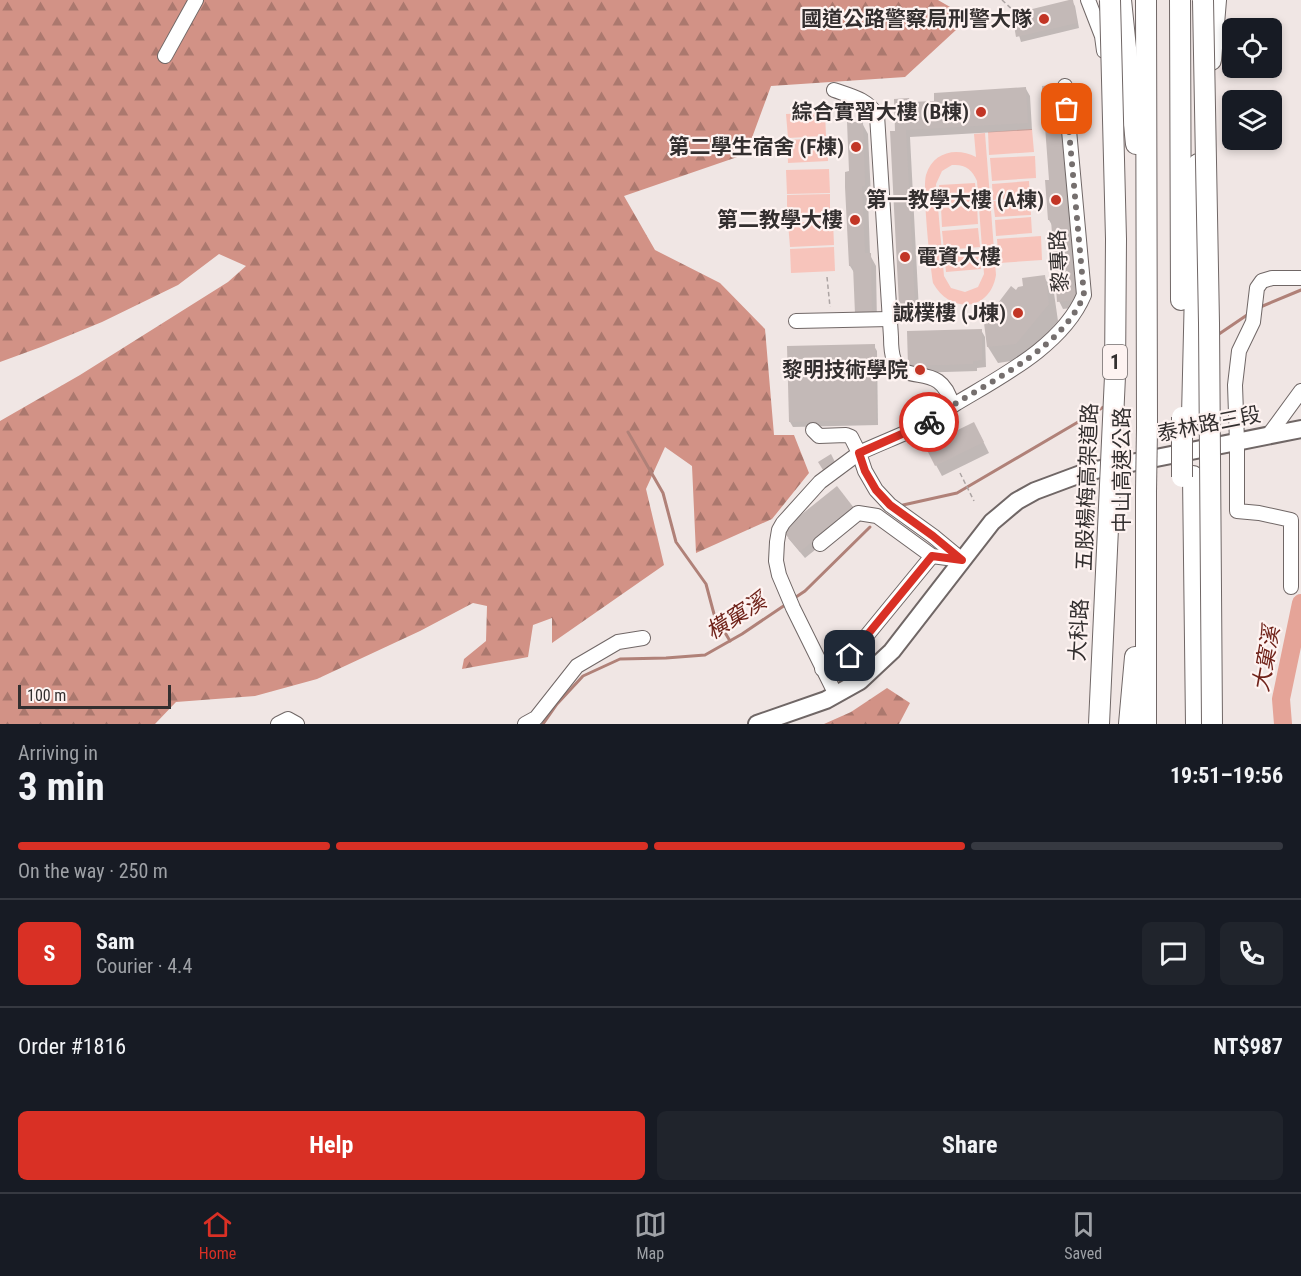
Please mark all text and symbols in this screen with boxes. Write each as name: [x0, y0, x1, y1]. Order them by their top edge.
place label: 國道公路警察局刑警大隊: [801, 7, 1033, 31]
marker: 國道公路警察局刑警大隊: [1037, 12, 1051, 26]
map controls: [1222, 18, 1282, 150]
button: locate: [1222, 18, 1282, 78]
pin: [1041, 83, 1092, 134]
button: layers: [1222, 90, 1282, 150]
icon: bag: [1050, 92, 1083, 125]
place label: 綜合實習大樓 (B棟): [792, 100, 969, 124]
marker: 綜合實習大樓 (B棟): [974, 105, 988, 119]
place label: 第二學生宿舍 (F棟): [669, 135, 844, 159]
marker: 第二學生宿舍 (F棟): [849, 140, 863, 154]
place label: 第一教學大樓 (A棟): [866, 188, 1044, 212]
marker: 第一教學大樓 (A棟): [1049, 193, 1063, 207]
place label: 第二教學大樓: [717, 208, 843, 232]
marker: 第二教學大樓: [848, 213, 862, 227]
street label: 黎專路: [1045, 229, 1073, 293]
place label: 電資大樓: [917, 245, 1001, 269]
marker: 電資大樓: [898, 250, 912, 264]
place label: 誠樸樓 (J棟): [893, 301, 1006, 325]
marker: 誠樸樓 (J棟): [1011, 306, 1025, 320]
road number: 1: [1103, 345, 1127, 379]
place label: 黎明技術學院: [782, 358, 908, 382]
marker: 黎明技術學院: [913, 363, 927, 377]
courier: [899, 392, 959, 452]
street label: 泰林路三段: [1155, 402, 1263, 446]
street label: 五股楊梅高架道路: [1072, 403, 1102, 571]
icon: bike: [913, 406, 946, 439]
street label: 中山高速公路: [1110, 407, 1134, 533]
water label: 橫窠溪: [701, 586, 773, 644]
street label: 大科路: [1065, 598, 1093, 662]
water label: 大窠溪: [1248, 621, 1285, 694]
pin: [824, 630, 875, 681]
icon: home: [833, 639, 866, 672]
scale bar: [18, 682, 171, 710]
text: 100 m: [27, 686, 66, 705]
text: Arriving in: [18, 741, 98, 765]
text: 19:51–19:56: [1170, 763, 1283, 788]
text: 3 min: [18, 764, 105, 810]
text: On the way · 250 m: [18, 859, 168, 883]
button: chat: [1142, 922, 1205, 985]
button: phone: [1220, 922, 1283, 985]
text: Sam: [96, 929, 135, 954]
text: S: [44, 941, 55, 966]
text: Courier · 4.4: [96, 954, 192, 978]
text: Order #1816: [18, 1034, 126, 1059]
text: NT$987: [1213, 1034, 1283, 1059]
button: Help: [18, 1111, 645, 1180]
button: Share: [657, 1111, 1283, 1180]
tab: Home: [199, 1208, 236, 1263]
tab: Map: [634, 1208, 667, 1263]
tab: Saved: [1064, 1208, 1102, 1263]

